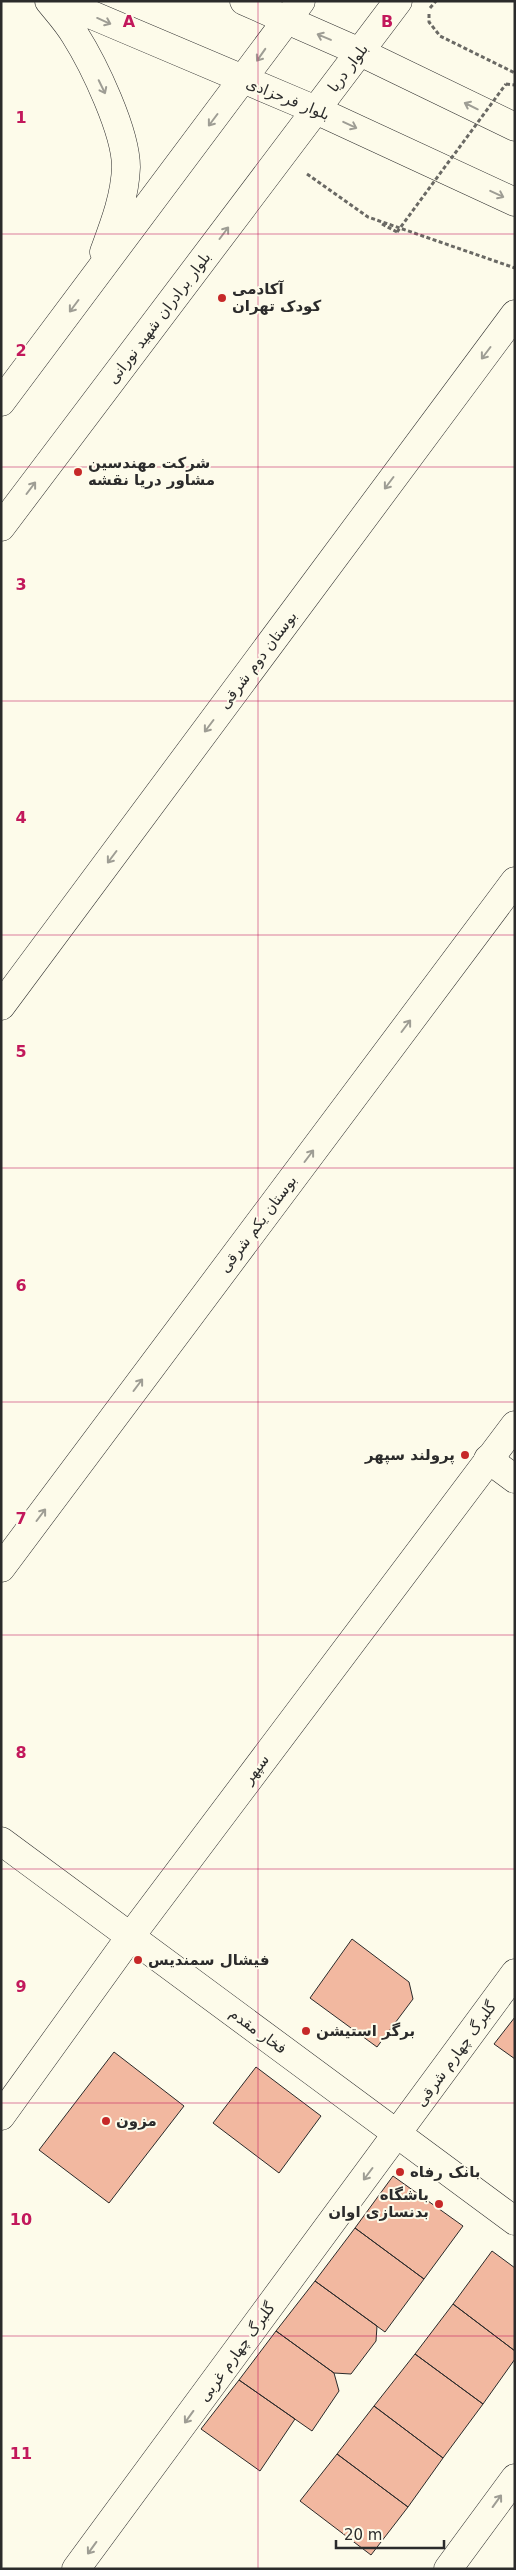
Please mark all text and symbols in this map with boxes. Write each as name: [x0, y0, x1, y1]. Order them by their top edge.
text: A: [123, 12, 136, 31]
text: B: [381, 12, 393, 31]
one-way arrow: [96, 16, 111, 26]
one-way arrow: [317, 31, 332, 41]
street label: بلوار دریا: [324, 40, 372, 96]
one-way arrow: [256, 48, 267, 61]
street label: بلوار فرحزادی: [244, 74, 332, 124]
one-way arrow: [97, 79, 107, 94]
one-way arrow: [464, 100, 479, 110]
text: 1: [15, 108, 27, 127]
one-way arrow: [208, 113, 219, 126]
one-way arrow: [342, 121, 357, 131]
one-way arrow: [489, 189, 504, 199]
one-way arrow: [218, 227, 229, 240]
street label: بلوار برادران شهید نورانی: [104, 249, 214, 387]
place label: آکادمی کودک تهران: [232, 280, 321, 315]
marker: آکادمی کودک تهران: [216, 292, 228, 304]
one-way arrow: [69, 299, 79, 313]
text: 2: [15, 341, 27, 360]
one-way arrow: [480, 346, 491, 359]
place label: شرکت مهندسین مشاور دریا نقشه: [88, 454, 215, 489]
marker: شرکت مهندسین مشاور دریا نقشه: [72, 466, 84, 478]
one-way arrow: [384, 476, 394, 490]
one-way arrow: [25, 482, 36, 495]
text: 3: [15, 575, 27, 594]
street label: بوستان دوم شرقی: [215, 608, 301, 712]
one-way arrow: [203, 719, 214, 732]
text: 4: [15, 808, 27, 827]
one-way arrow: [107, 850, 117, 864]
one-way arrow: [401, 1019, 411, 1033]
text: 5: [15, 1042, 27, 1061]
one-way arrow: [304, 1149, 314, 1163]
street label: بوستان یکم شرقی: [216, 1172, 300, 1276]
text: 6: [15, 1276, 27, 1295]
one-way arrow: [133, 1378, 143, 1392]
place label: پرولند سپهر: [364, 1446, 455, 1465]
marker: پرولند سپهر: [459, 1449, 471, 1461]
one-way arrow: [36, 1508, 46, 1522]
text: 7: [15, 1509, 27, 1528]
text: 8: [15, 1743, 27, 1762]
street label: سپهر: [238, 1751, 274, 1789]
place label: فیشال سمندیس: [148, 1951, 270, 1969]
marker: فیشال سمندیس: [132, 1954, 144, 1966]
text: 9: [15, 1977, 27, 1996]
street label: گلبرگ چهارم شرقی: [412, 1997, 501, 2110]
street label: فخار مقدم: [226, 2004, 290, 2058]
place label: برگر استیشن: [316, 2022, 415, 2040]
marker: برگر استیشن: [300, 2025, 312, 2037]
place label: مزون: [116, 2112, 157, 2130]
marker: مزون: [100, 2115, 112, 2127]
place label: بانک رفاه: [410, 2163, 480, 2181]
marker: بانک رفاه: [394, 2166, 406, 2178]
one-way arrow: [363, 2167, 374, 2180]
place label: باشگاه بدنسازی اوان: [328, 2186, 429, 2221]
marker: باشگاه بدنسازی اوان: [433, 2198, 445, 2210]
text: 10: [10, 2210, 32, 2229]
street label: گلبرگ چهارم غربی: [195, 2298, 279, 2405]
one-way arrow: [183, 2410, 194, 2423]
text: 11: [10, 2444, 32, 2463]
one-way arrow: [492, 2495, 503, 2508]
scale bar: [336, 2518, 444, 2550]
text: 20 m: [344, 2526, 382, 2544]
one-way arrow: [87, 2541, 97, 2555]

